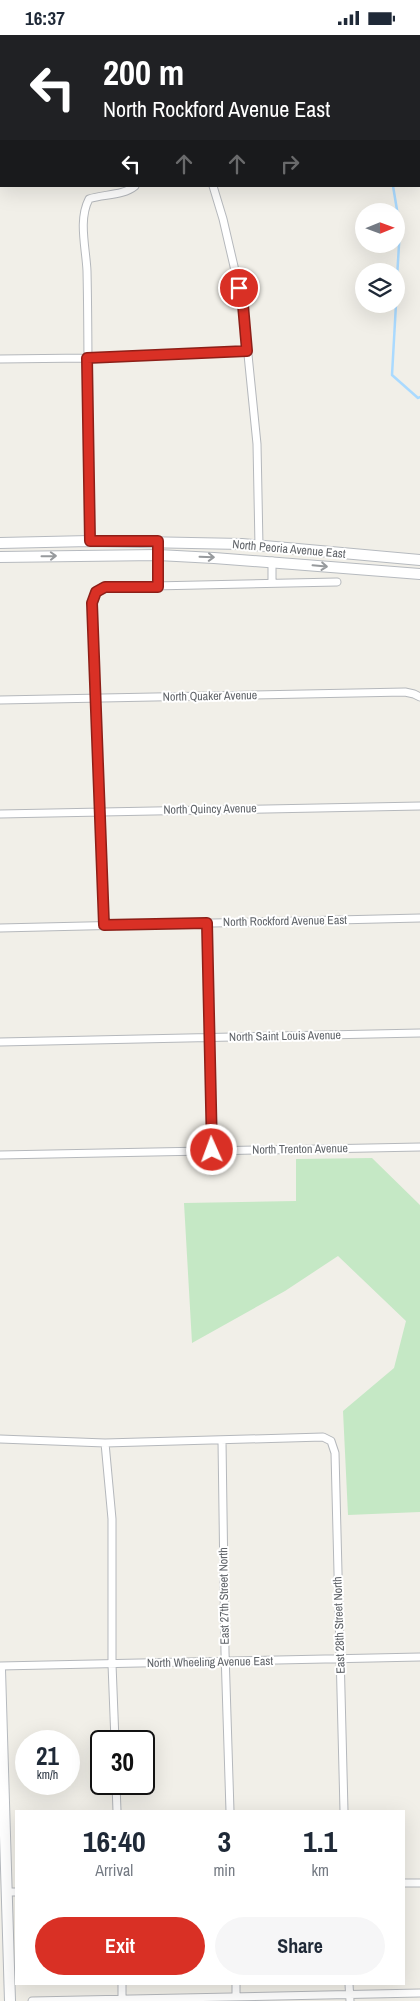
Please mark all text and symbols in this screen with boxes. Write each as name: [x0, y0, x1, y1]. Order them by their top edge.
text: 16:37: [25, 5, 65, 31]
text: 200 m: [103, 49, 184, 96]
icon: left: [20, 55, 85, 120]
text: North Rockford Avenue East: [103, 94, 330, 124]
icon: left: [117, 150, 145, 178]
icon: ahead: [170, 150, 198, 178]
icon: ahead: [223, 150, 251, 178]
icon: right: [276, 150, 304, 178]
north arrow: [355, 203, 405, 253]
map controls: [355, 203, 405, 313]
button: layers: [355, 263, 405, 313]
pin: [218, 267, 260, 309]
icon: arrive: [225, 274, 253, 302]
street label: North Peoria Avenue East: [232, 536, 347, 562]
one-way arrow: [40, 551, 56, 561]
one-way arrow: [198, 553, 214, 562]
one-way arrow: [312, 561, 328, 570]
street label: North Quaker Avenue: [163, 687, 257, 705]
street label: North Quincy Avenue: [163, 800, 257, 818]
street label: North Rockford Avenue East: [223, 912, 347, 930]
street label: North Saint Louis Avenue: [229, 1027, 341, 1045]
position arrow: [185, 1123, 237, 1175]
street label: North Trenton Avenue: [252, 1140, 348, 1158]
street label: East 27th Street North: [215, 1547, 233, 1645]
street label: East 28th Street North: [329, 1576, 349, 1674]
street label: North Wheeling Avenue East: [147, 1653, 273, 1671]
speed limit sign: 30: [90, 1730, 155, 1795]
text: 21: [36, 1739, 59, 1773]
text: km/h: [37, 1767, 58, 1783]
text: 16:40: [83, 1821, 146, 1861]
text: 3: [218, 1821, 231, 1861]
text: 1.1: [303, 1821, 337, 1861]
text: Arrival: [95, 1859, 133, 1881]
text: min: [213, 1859, 235, 1881]
text: km: [311, 1859, 329, 1881]
button: Exit: [35, 1917, 205, 1975]
button: Share: [215, 1917, 385, 1975]

